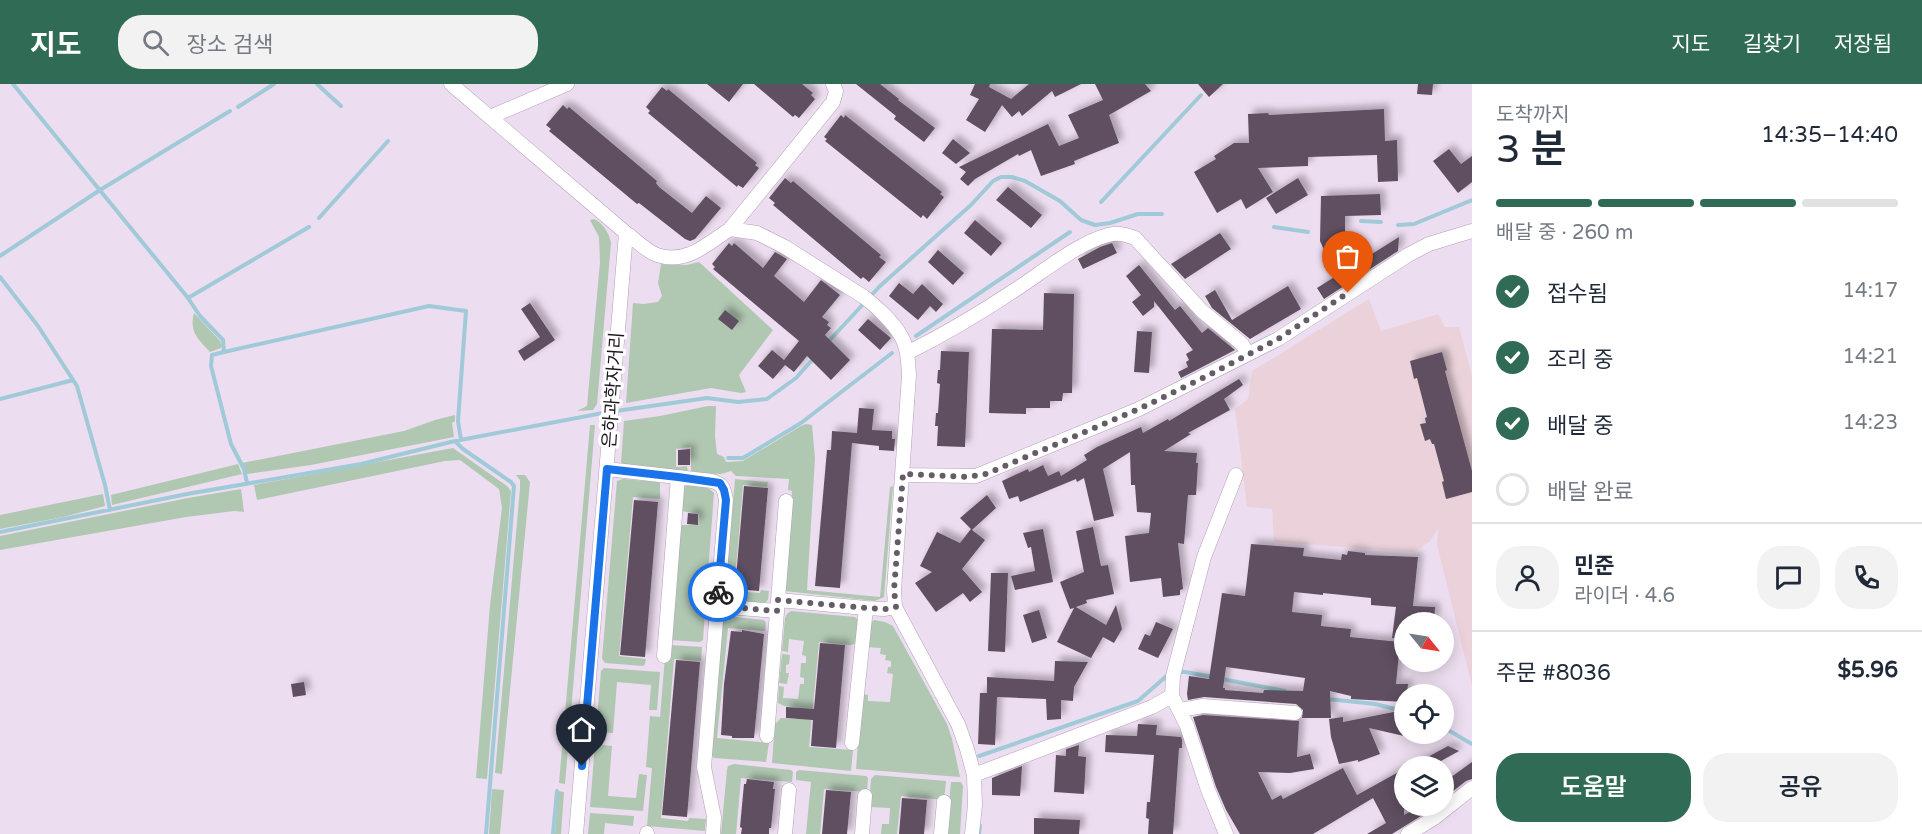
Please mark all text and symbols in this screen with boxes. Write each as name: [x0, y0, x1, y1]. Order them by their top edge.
search box: [118, 15, 538, 69]
icon: search: [139, 26, 172, 59]
text: 지도: [30, 28, 82, 62]
text: 장소 검색: [187, 32, 273, 58]
text: 지도: [1671, 32, 1710, 57]
text: 길찾기: [1743, 32, 1801, 57]
text: 저장됨: [1834, 32, 1892, 57]
text: 도착까지: [1496, 103, 1570, 127]
text: 14:35–14:40: [1761, 122, 1898, 148]
text: 3 분: [1496, 126, 1567, 173]
text: 배달 중 · 260 m: [1496, 221, 1633, 245]
pin: [1322, 231, 1373, 293]
icon: bag: [1331, 240, 1364, 273]
icon: check: [1496, 275, 1529, 308]
text: 14:17: [1843, 279, 1898, 303]
text: 접수됨: [1547, 281, 1608, 307]
street label: 은하과학자거리: [598, 331, 628, 449]
icon: check: [1496, 341, 1529, 374]
text: 14:21: [1843, 345, 1898, 369]
text: 조리 중: [1547, 347, 1613, 373]
icon: check: [1496, 407, 1529, 440]
text: 14:23: [1843, 411, 1898, 435]
text: 배달 중: [1547, 413, 1613, 439]
text: 배달 완료: [1547, 479, 1634, 505]
button: person: [1496, 546, 1559, 609]
button: chat: [1757, 546, 1820, 609]
button: phone: [1835, 546, 1898, 609]
text: 민준: [1574, 553, 1614, 579]
courier: [688, 562, 748, 622]
icon: bike: [702, 576, 735, 609]
text: 라이더 · 4.6: [1574, 584, 1675, 608]
north arrow: [1394, 612, 1454, 672]
map controls: [1394, 612, 1454, 816]
text: $5.96: [1837, 657, 1898, 683]
text: 주문 #8036: [1496, 660, 1611, 686]
button: locate: [1394, 684, 1454, 744]
pin: [556, 704, 607, 766]
icon: home: [565, 713, 598, 746]
button: 도움말: [1496, 753, 1691, 822]
button: 공유: [1703, 753, 1898, 822]
button: layers: [1394, 756, 1454, 816]

